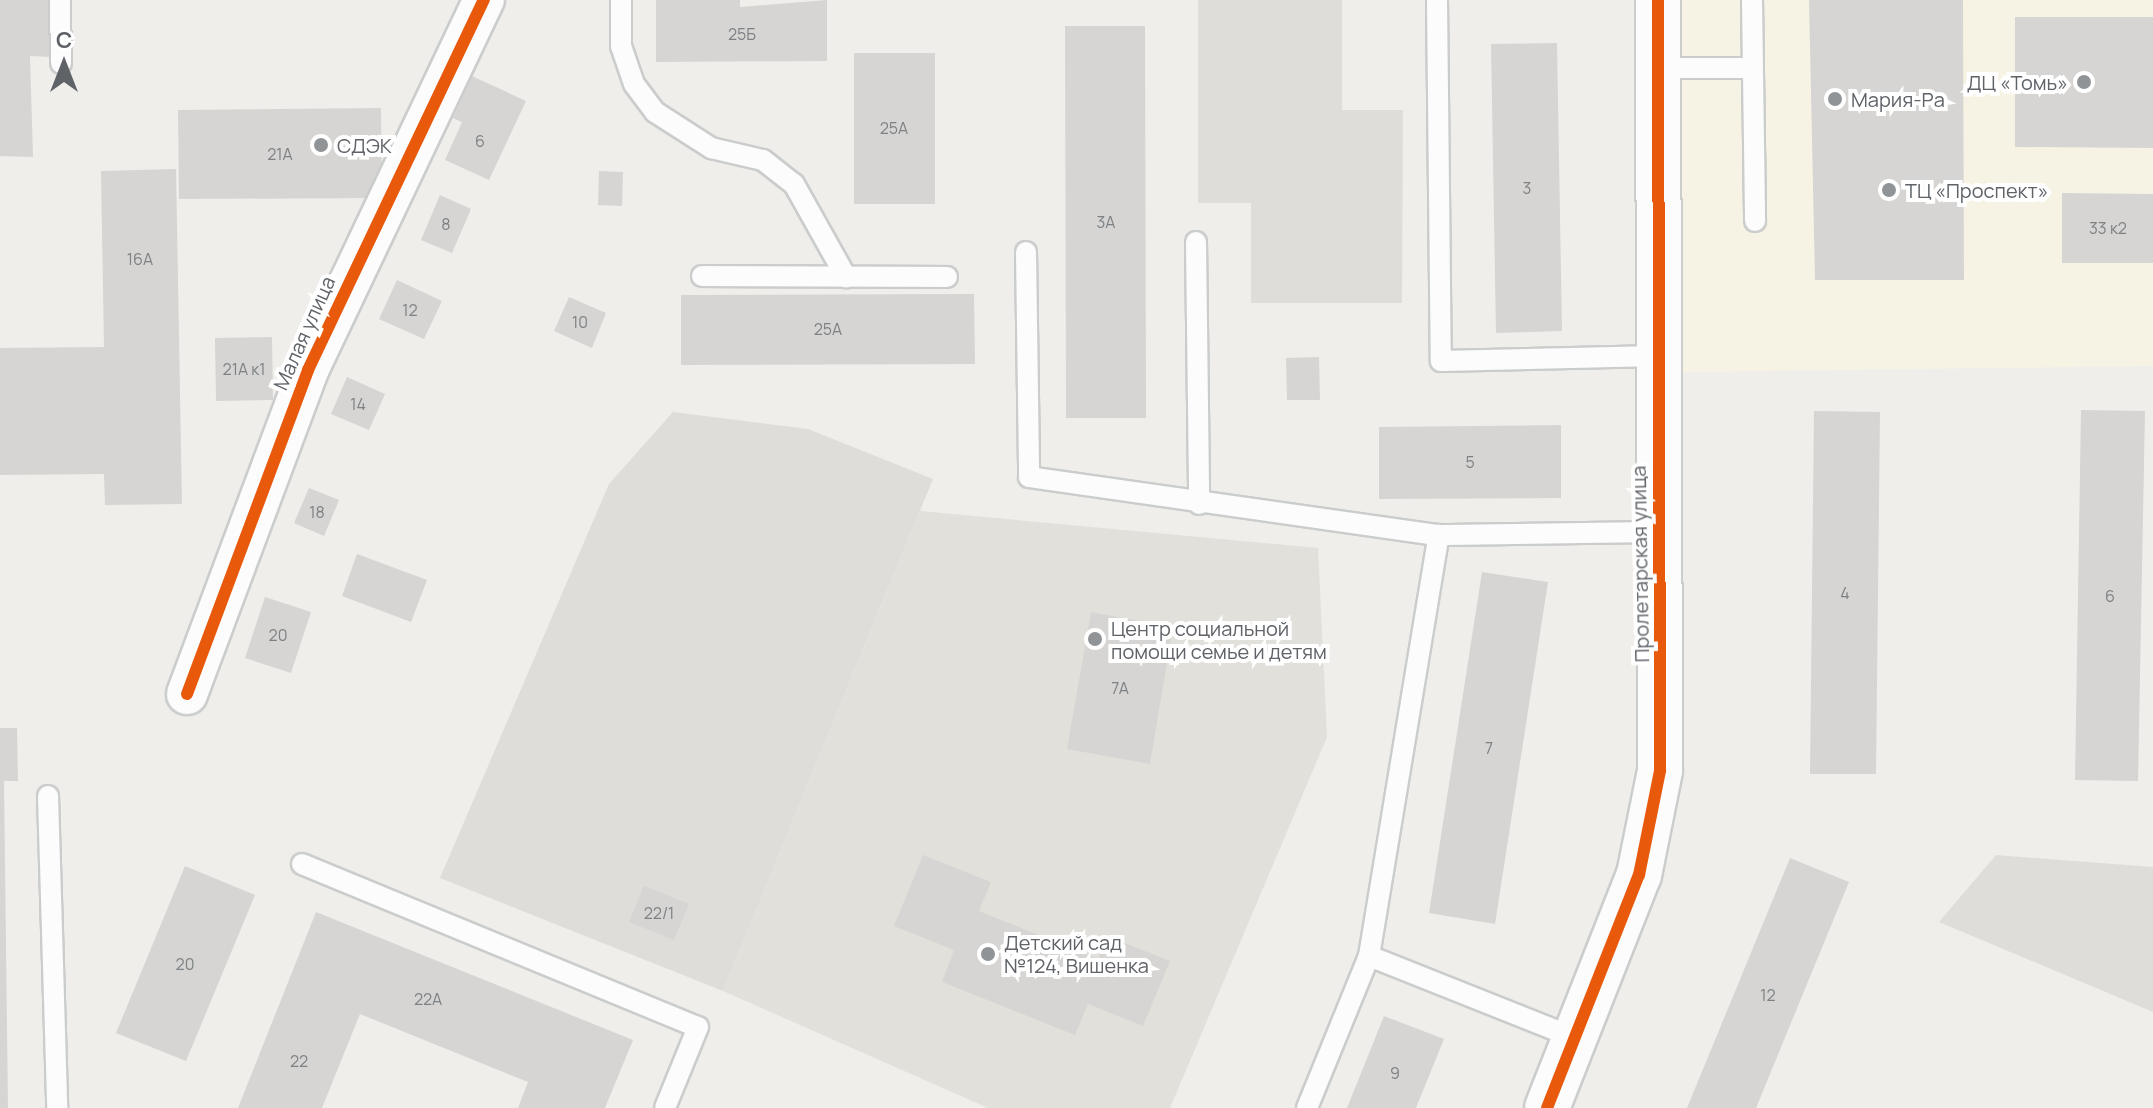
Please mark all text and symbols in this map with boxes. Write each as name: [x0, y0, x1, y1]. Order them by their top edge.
north arrow: [24, 24, 104, 104]
house number: 25Б: [728, 24, 756, 44]
text: С: [56, 25, 72, 55]
place label: ДЦ «Томь»: [1967, 70, 2068, 94]
marker: ДЦ «Томь»: [2075, 73, 2093, 91]
place label: Мария-Ра: [1851, 87, 1945, 111]
marker: Мария-Ра: [1826, 90, 1844, 108]
house number: 25А: [880, 118, 908, 138]
house number: 6: [475, 131, 485, 151]
place label: СДЭК: [337, 133, 392, 157]
marker: СДЭК: [312, 136, 330, 154]
house number: 21А: [267, 144, 293, 164]
house number: 3: [1523, 178, 1531, 198]
place label: ТЦ «Проспект»: [1905, 178, 2048, 202]
marker: ТЦ «Проспект»: [1880, 181, 1898, 199]
house number: 3А: [1097, 212, 1115, 232]
house number: 8: [441, 214, 451, 234]
house number: 33 к2: [2089, 218, 2127, 238]
house number: 16А: [127, 249, 153, 269]
street label: Малая улица: [268, 272, 340, 394]
house number: 12: [402, 300, 418, 320]
house number: 10: [572, 312, 588, 332]
house number: 25А: [814, 319, 842, 339]
house number: 21А к1: [223, 359, 265, 379]
house number: 14: [350, 394, 366, 414]
house number: 5: [1465, 452, 1475, 472]
street label: Пролетарская улица: [1626, 465, 1654, 663]
house number: 18: [309, 502, 325, 522]
house number: 4: [1840, 583, 1850, 603]
house number: 6: [2105, 586, 2115, 606]
place label: Центр социальной помощи семье и детям: [1111, 616, 1327, 663]
house number: 20: [269, 625, 287, 645]
marker: Центр социальной помощи семье и детям: [1086, 630, 1104, 648]
house number: 7А: [1111, 678, 1129, 698]
house number: 7: [1485, 738, 1493, 758]
house number: 22/1: [644, 903, 674, 923]
place label: Детский сад №124, Вишенка: [1004, 930, 1149, 977]
marker: Детский сад №124, Вишенка: [979, 945, 997, 963]
house number: 20: [176, 954, 194, 974]
house number: 12: [1760, 985, 1776, 1005]
house number: 22А: [414, 989, 442, 1009]
house number: 22: [290, 1051, 308, 1071]
house number: 9: [1390, 1063, 1400, 1083]

